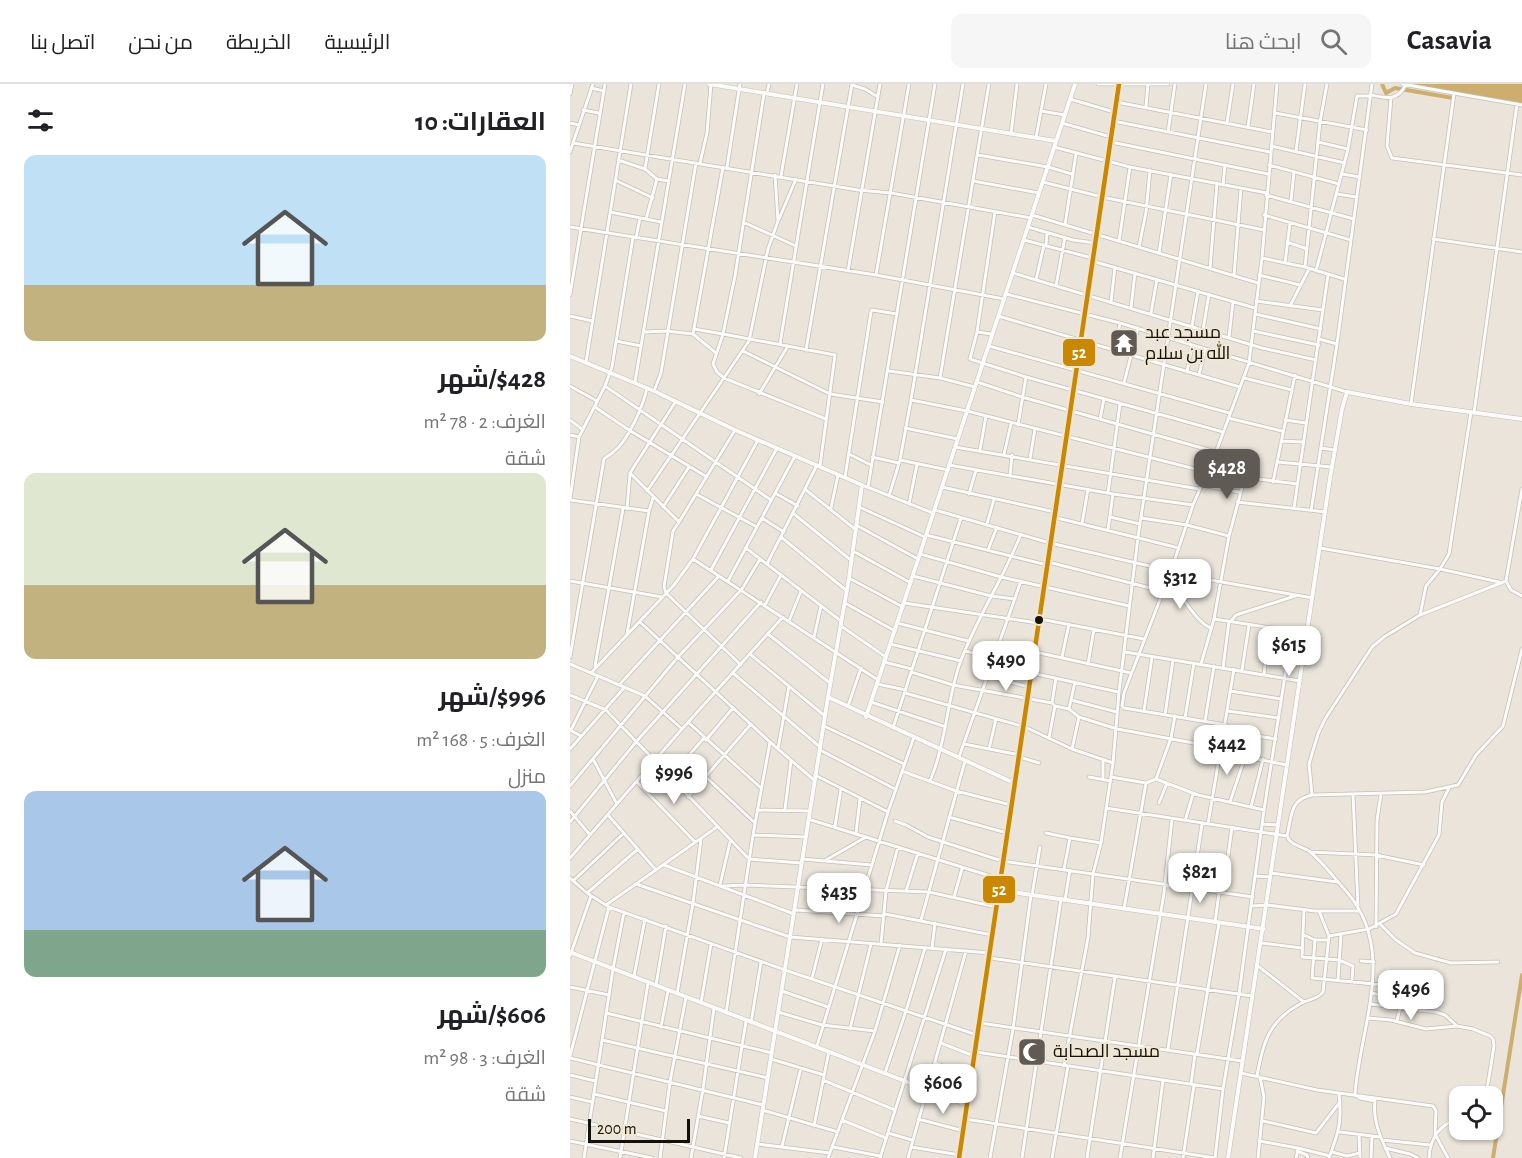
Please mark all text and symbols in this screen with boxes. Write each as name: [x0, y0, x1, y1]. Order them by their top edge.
search box: [951, 14, 1371, 68]
icon: search: [1317, 25, 1350, 58]
text: Casavia: [1407, 27, 1492, 55]
text: ابحث هنا: [1225, 31, 1302, 53]
text: اتصل بنا: [30, 32, 95, 53]
text: من نحن: [128, 32, 193, 53]
text: الخريطة: [226, 32, 291, 53]
text: الرئيسية: [324, 32, 390, 53]
icon: filters: [24, 104, 57, 137]
text: العقارات: 10: [415, 109, 546, 135]
icon: home: [231, 194, 339, 302]
place label: مسجد عبد الله بن سلام: [1145, 324, 1230, 365]
temple icon: مسجد عبد الله بن سلام: [1108, 327, 1140, 359]
line badge: 52: [1062, 338, 1096, 367]
text: 52: [1072, 345, 1087, 361]
text: $428/شهر: [438, 366, 546, 392]
text: الغرف: 2 · 78 m²: [423, 412, 546, 432]
text: شقة: [505, 449, 546, 469]
pin: $428: [1191, 449, 1263, 500]
text: $428: [1208, 458, 1246, 478]
icon: home: [231, 512, 339, 620]
pin: $312: [1144, 559, 1216, 610]
text: $312: [1163, 568, 1197, 588]
unlabelled marker: [1033, 614, 1045, 626]
pin: $615: [1253, 626, 1325, 677]
text: $615: [1272, 635, 1306, 655]
pin: $490: [970, 641, 1042, 692]
text: $490: [986, 650, 1026, 670]
text: $996/شهر: [438, 684, 546, 710]
pin: $442: [1191, 725, 1263, 776]
text: الغرف: 5 · 168 m²: [416, 730, 546, 750]
text: $442: [1208, 734, 1246, 754]
pin: $996: [638, 754, 710, 805]
text: $996: [655, 763, 693, 783]
text: منزل: [508, 767, 546, 787]
icon: home: [231, 830, 339, 938]
pin: $821: [1164, 853, 1236, 904]
text: $821: [1182, 862, 1218, 882]
pin: $435: [803, 873, 875, 924]
line badge: 52: [982, 875, 1016, 904]
text: $435: [821, 882, 857, 902]
text: 52: [992, 882, 1007, 898]
pin: $496: [1375, 970, 1447, 1021]
text: $496: [1392, 979, 1430, 999]
text: $606/شهر: [437, 1002, 546, 1028]
mosque icon: مسجد الصحابة: [1016, 1036, 1048, 1068]
place label: مسجد الصحابة: [1053, 1043, 1160, 1061]
text: الغرف: 3 · 98 m²: [423, 1048, 546, 1068]
pin: $606: [907, 1064, 979, 1115]
text: $606: [924, 1073, 962, 1093]
text: شقة: [505, 1085, 546, 1105]
map controls: [1449, 1086, 1503, 1140]
button: locate: [1449, 1086, 1503, 1140]
scale bar: [588, 1116, 690, 1144]
text: 200 m: [597, 1121, 637, 1137]

